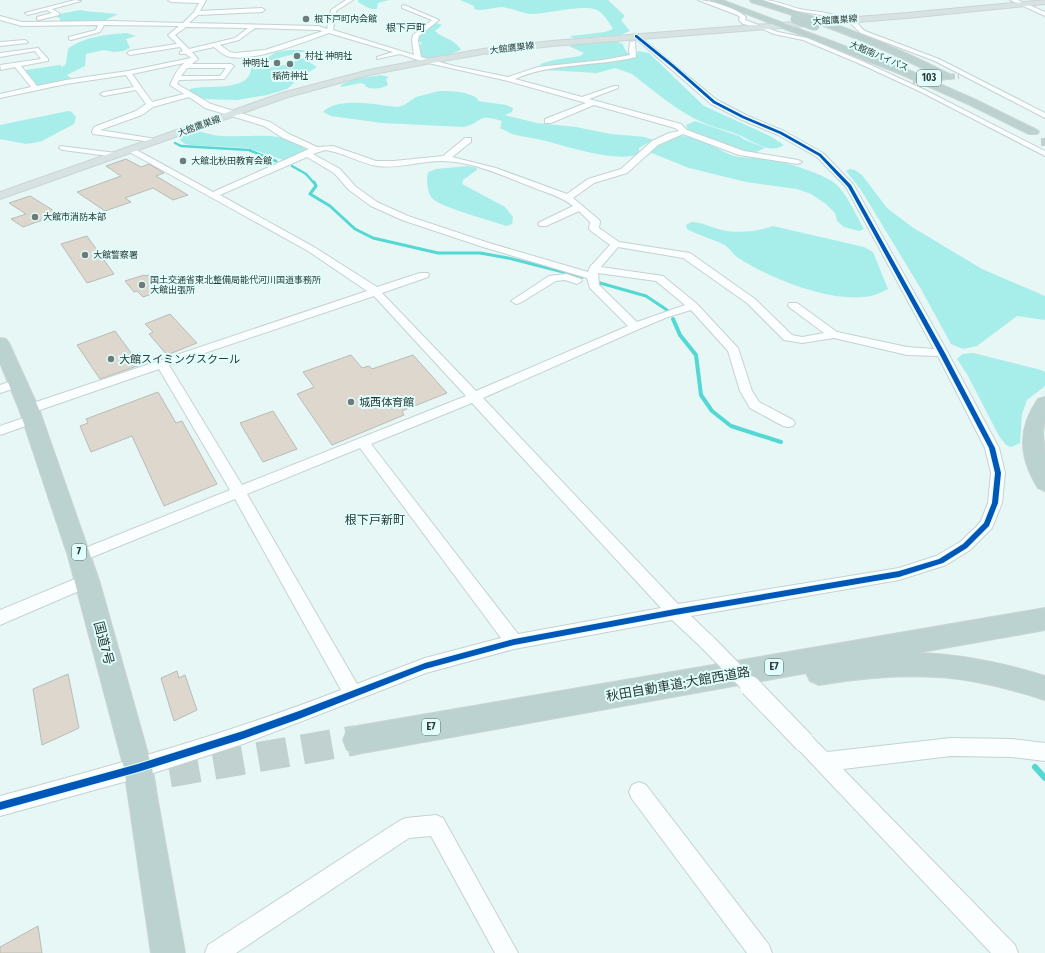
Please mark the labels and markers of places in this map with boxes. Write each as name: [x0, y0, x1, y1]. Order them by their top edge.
marker: 根下戸町内会館: [301, 14, 311, 24]
place label: 根下戸町内会館: [314, 14, 377, 24]
place label: 村社 神明社: [305, 50, 352, 61]
marker: 村社 神明社: [292, 51, 302, 61]
place label: 神明社: [242, 58, 269, 68]
marker: 神明社: [272, 58, 282, 68]
marker: 稲荷神社: [285, 59, 295, 69]
place label: 稲荷神社: [272, 71, 308, 81]
marker: 大館北秋田教育会館: [178, 156, 188, 166]
place label: 大館北秋田教育会館: [191, 156, 272, 166]
marker: 大館市消防本部: [30, 212, 40, 222]
place label: 大館市消防本部: [43, 212, 106, 222]
marker: 大館警察署: [80, 250, 90, 260]
place label: 大館警察署: [93, 250, 138, 260]
place label: 国土交通省東北整備局能代河川国道事務所 大館出張所: [150, 274, 321, 295]
marker: 国土交通省東北整備局能代河川国道事務所 大館出張所: [137, 280, 147, 290]
place label: 大館スイミングスクール: [119, 353, 240, 366]
marker: 大館スイミングスクール: [106, 354, 116, 364]
place label: 城西体育館: [359, 396, 414, 409]
marker: 城西体育館: [346, 397, 356, 407]

